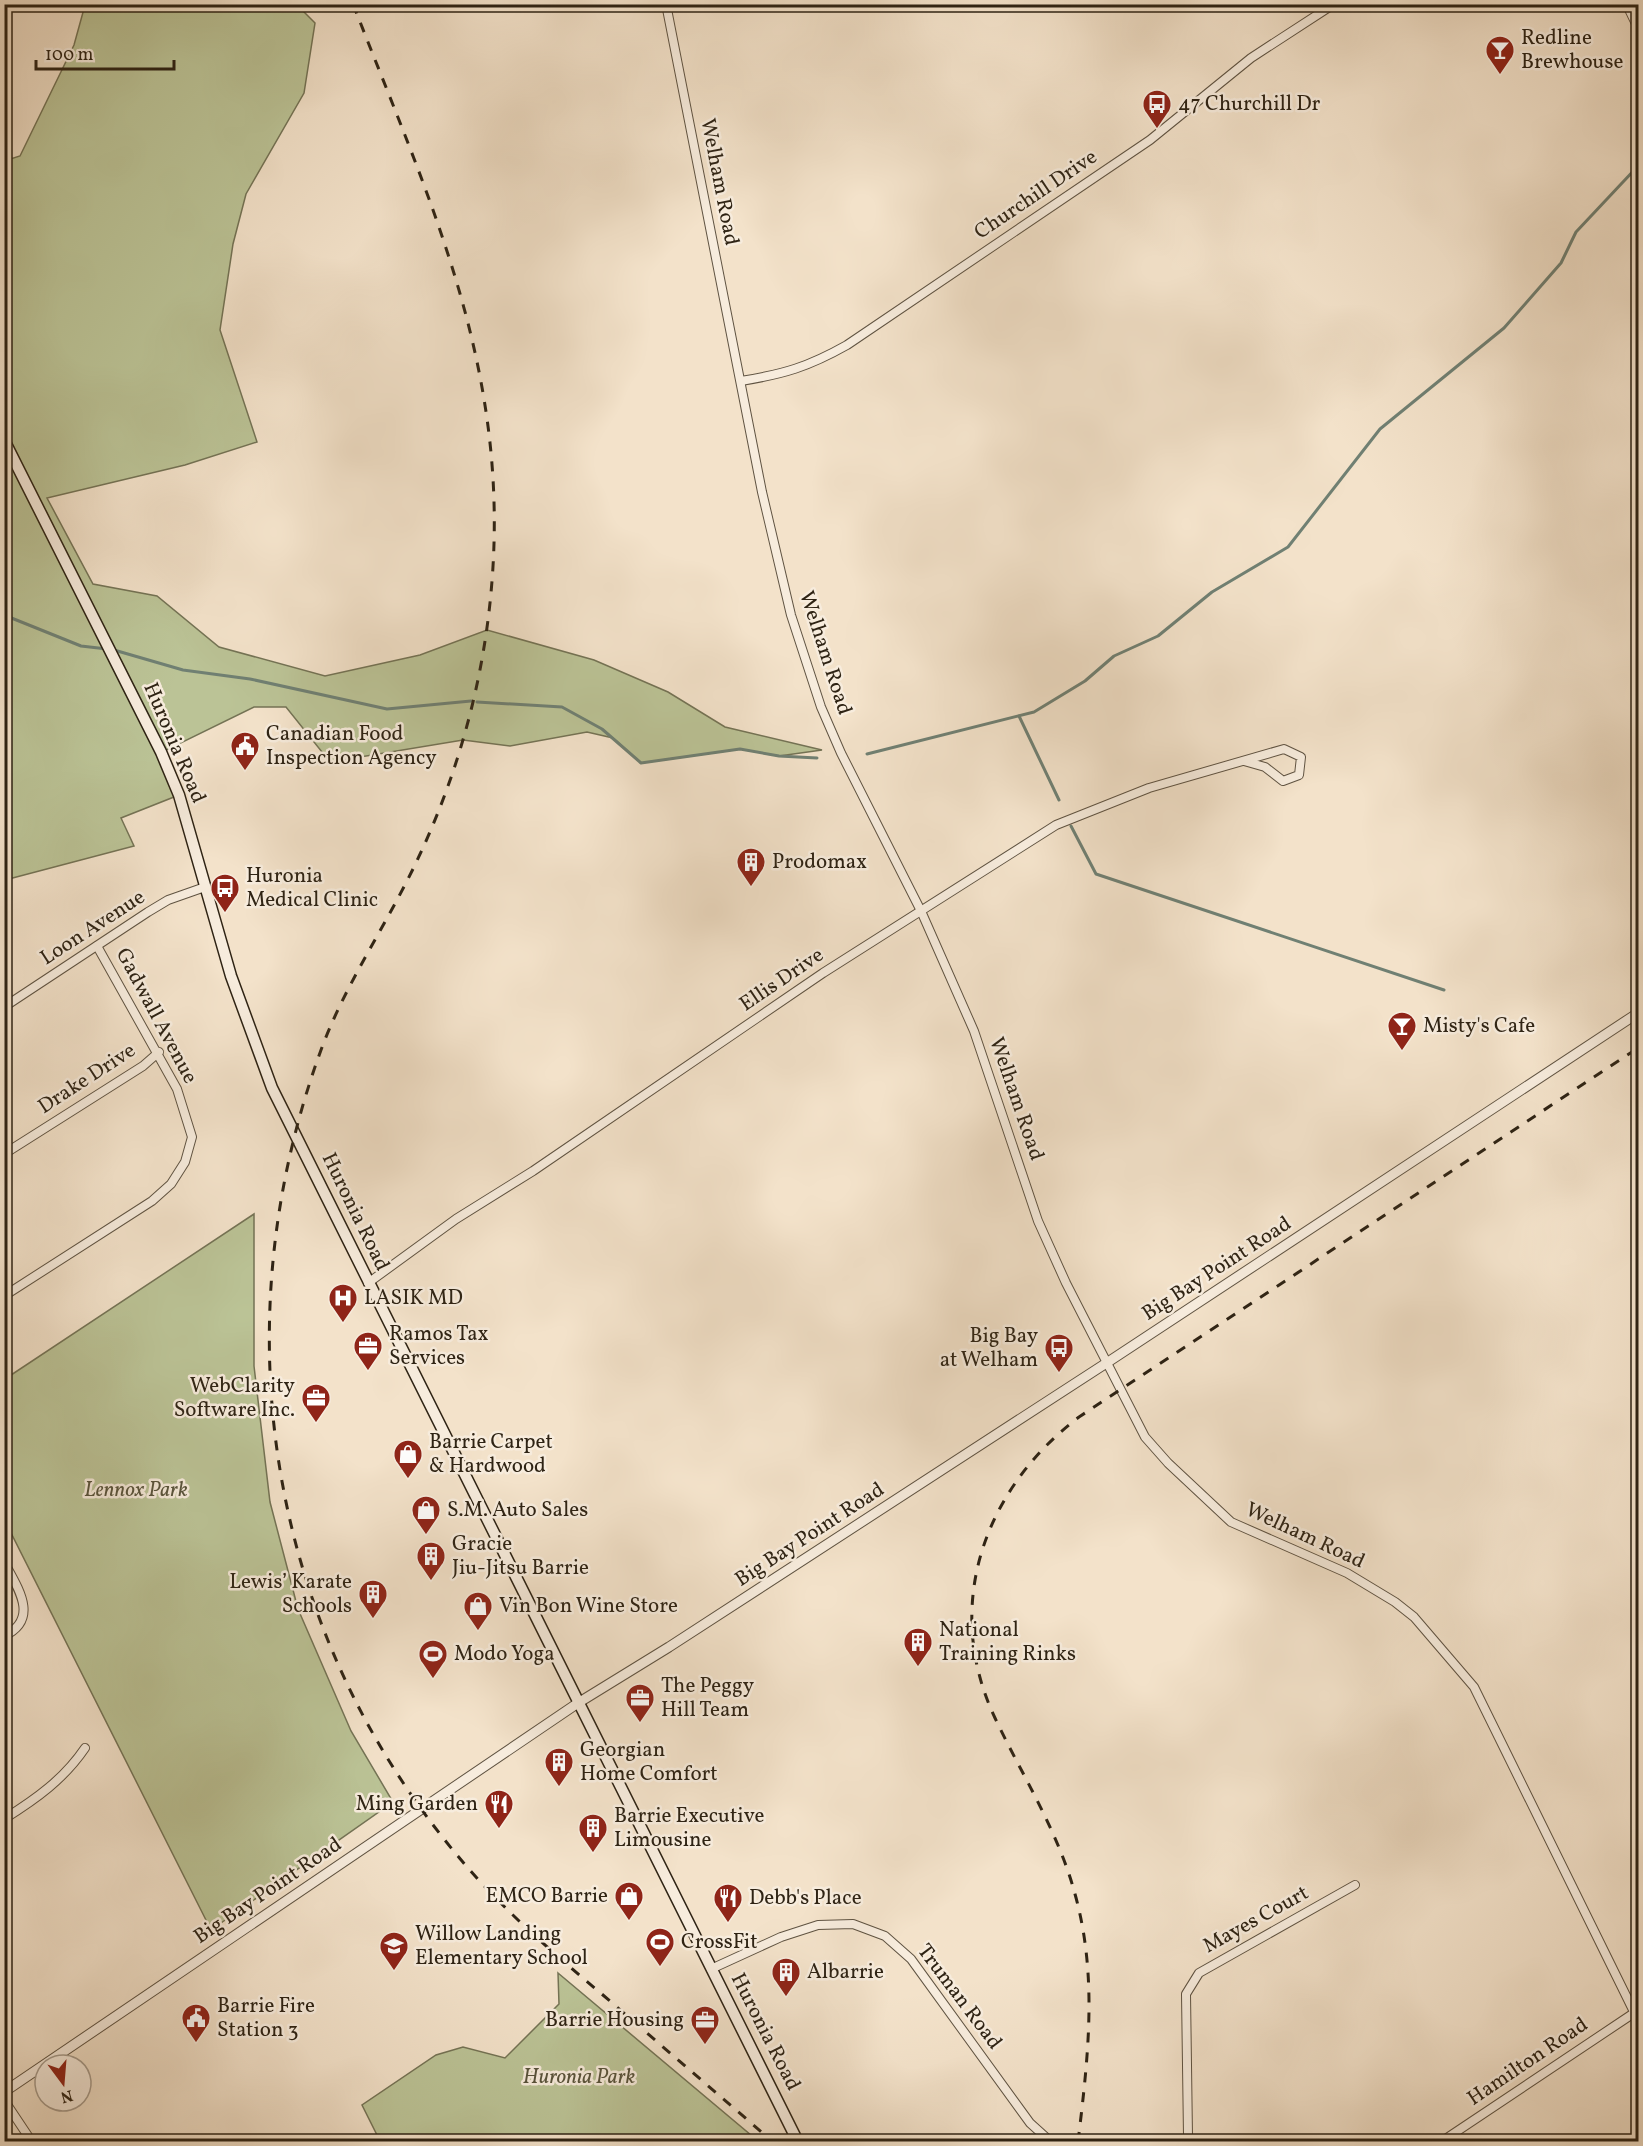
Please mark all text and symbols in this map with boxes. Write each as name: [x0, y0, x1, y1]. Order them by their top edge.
place label: Redline Brewhouse: [1521, 24, 1623, 77]
scale bar: [36, 33, 174, 71]
bar icon: Redline Brewhouse: [1484, 34, 1516, 76]
text: 100 m: [45, 43, 94, 68]
bus stop icon: 47 Churchill Dr: [1141, 88, 1173, 130]
place label: 47 Churchill Dr: [1178, 90, 1321, 119]
street label: Welham Road: [692, 116, 746, 248]
street label: Churchill Drive: [969, 143, 1103, 247]
street label: Welham Road: [791, 587, 859, 719]
street label: Huronia Road: [136, 678, 212, 808]
place label: Canadian Food Inspection Agency: [266, 720, 437, 773]
public building icon: Canadian Food Inspection Agency: [229, 730, 261, 772]
building icon: Prodomax: [735, 846, 767, 888]
place label: Prodomax: [772, 848, 867, 877]
place label: Huronia Medical Clinic: [246, 862, 378, 915]
bus stop icon: Huronia Medical Clinic: [209, 872, 241, 914]
street label: Loon Avenue: [35, 883, 151, 973]
street label: Ellis Drive: [734, 941, 830, 1019]
street label: Gadwall Avenue: [108, 943, 204, 1089]
bar icon: Misty's Cafe: [1386, 1010, 1418, 1052]
place label: Misty's Cafe: [1423, 1012, 1535, 1041]
street label: Welham Road: [981, 1033, 1051, 1165]
street label: Drake Drive: [32, 1037, 142, 1121]
street label: Huronia Road: [314, 1148, 396, 1276]
street label: Big Bay Point Road: [1137, 1210, 1297, 1328]
hospital icon: LASIK MD: [327, 1282, 359, 1324]
place label: LASIK MD: [364, 1284, 463, 1313]
place label: Ramos Tax Services: [389, 1320, 488, 1373]
place label: Big Bay at Welham: [940, 1322, 1039, 1375]
office icon: Ramos Tax Services: [352, 1330, 384, 1372]
bus stop icon: Big Bay at Welham: [1043, 1332, 1075, 1374]
place label: WebClarity Software Inc.: [174, 1372, 296, 1425]
office icon: WebClarity Software Inc.: [300, 1382, 332, 1424]
place label: Barrie Carpet & Hardwood: [429, 1428, 553, 1481]
shop icon: Barrie Carpet & Hardwood: [392, 1438, 424, 1480]
park label: Lennox Park: [84, 1476, 188, 1505]
street label: Big Bay Point Road: [730, 1476, 890, 1594]
shop icon: S.M. Auto Sales: [410, 1494, 442, 1536]
place label: S.M. Auto Sales: [447, 1496, 588, 1525]
street label: Welham Road: [1241, 1496, 1369, 1576]
place label: Gracie Jiu-Jitsu Barrie: [452, 1530, 589, 1583]
building icon: Gracie Jiu-Jitsu Barrie: [415, 1540, 447, 1582]
place label: Lewis’ Karate Schools: [229, 1568, 352, 1621]
building icon: Lewis’ Karate Schools: [357, 1578, 389, 1620]
shop icon: Vin Bon Wine Store: [462, 1590, 494, 1632]
place label: Vin Bon Wine Store: [499, 1592, 678, 1621]
place label: National Training Rinks: [939, 1616, 1076, 1669]
building icon: National Training Rinks: [902, 1626, 934, 1668]
sports icon: Modo Yoga: [417, 1638, 449, 1680]
place label: Modo Yoga: [454, 1640, 555, 1669]
place label: The Peggy Hill Team: [661, 1672, 755, 1725]
office icon: The Peggy Hill Team: [624, 1682, 656, 1724]
place label: Georgian Home Comfort: [580, 1736, 718, 1789]
building icon: Georgian Home Comfort: [543, 1746, 575, 1788]
restaurant icon: Ming Garden: [483, 1788, 515, 1830]
place label: Ming Garden: [356, 1790, 478, 1819]
place label: Barrie Executive Limousine: [614, 1802, 765, 1855]
building icon: Barrie Executive Limousine: [577, 1812, 609, 1854]
street label: Big Bay Point Road: [188, 1831, 348, 1951]
street label: Mayes Court: [1198, 1879, 1314, 1961]
shop icon: EMCO Barrie: [613, 1880, 645, 1922]
place label: EMCO Barrie: [486, 1882, 608, 1911]
restaurant icon: Debb's Place: [712, 1882, 744, 1924]
place label: Debb's Place: [749, 1884, 862, 1913]
place label: Willow Landing Elementary School: [415, 1920, 588, 1973]
sports icon: CrossFit: [644, 1926, 676, 1968]
place label: CrossFit: [681, 1928, 758, 1957]
school or university icon: Willow Landing Elementary School: [378, 1930, 410, 1972]
street label: Truman Road: [910, 1938, 1008, 2056]
building icon: Albarrie: [770, 1956, 802, 1998]
place label: Albarrie: [807, 1958, 884, 1987]
street label: Huronia Road: [723, 1968, 807, 2096]
place label: Barrie Fire Station 3: [217, 1992, 315, 2045]
public building icon: Barrie Fire Station 3: [180, 2002, 212, 2044]
office icon: Barrie Housing: [689, 2004, 721, 2046]
place label: Barrie Housing: [545, 2006, 684, 2035]
street label: Hamilton Road: [1462, 2011, 1594, 2113]
north arrow: [33, 2053, 93, 2113]
park label: Huronia Park: [523, 2063, 636, 2092]
text: N: [58, 2083, 75, 2108]

